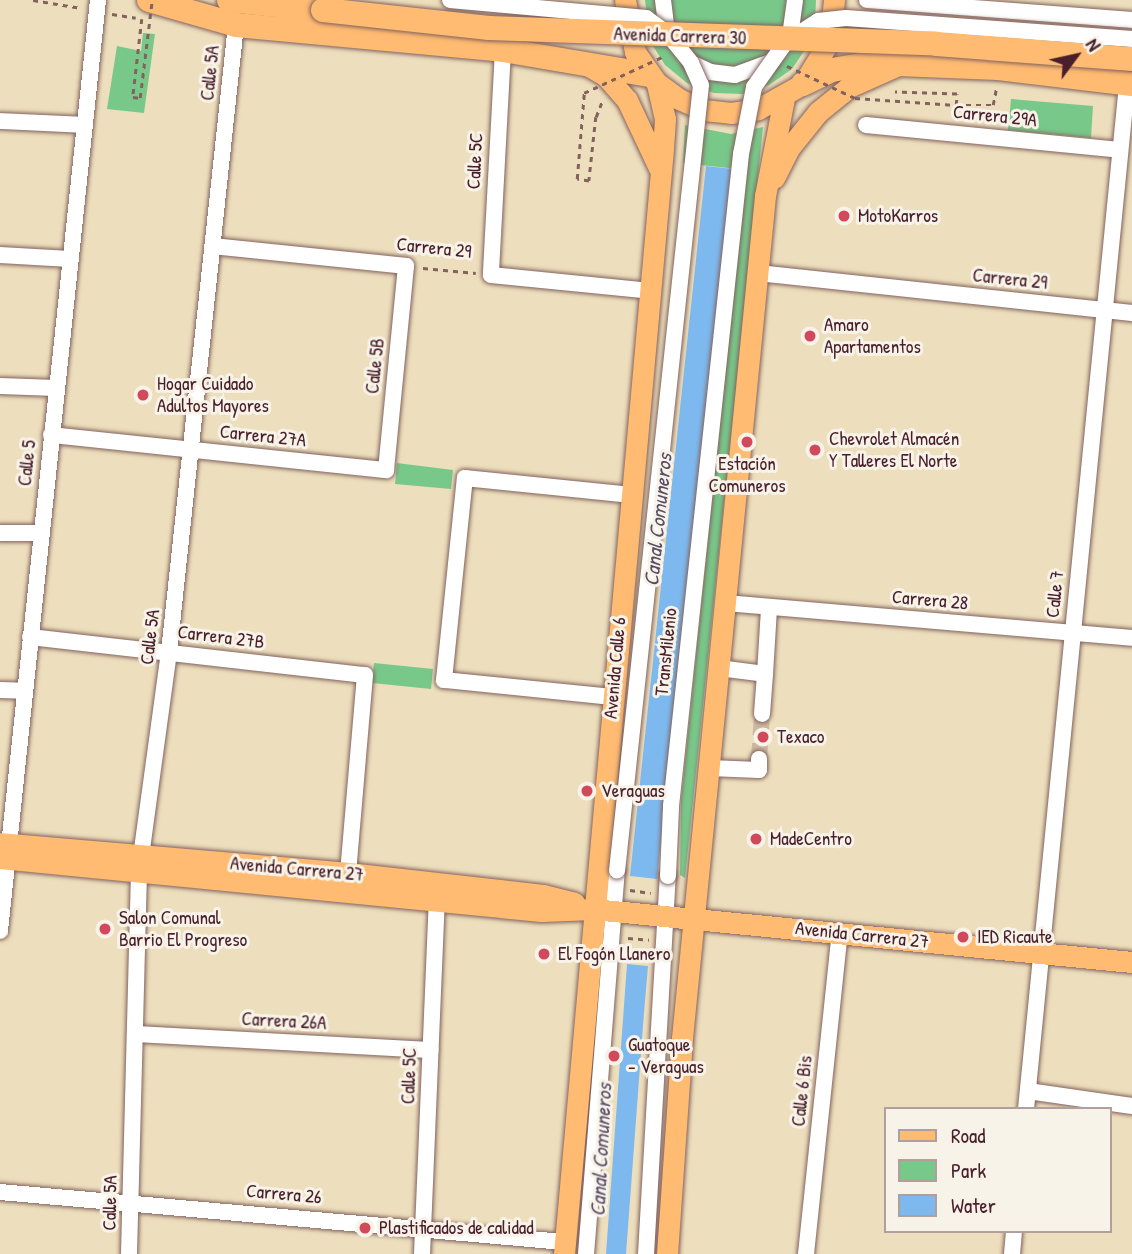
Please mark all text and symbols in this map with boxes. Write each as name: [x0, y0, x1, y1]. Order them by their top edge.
north arrow: [1041, 21, 1111, 91]
street label: Avenida Carrera 30: [613, 22, 747, 50]
text: N: [1080, 33, 1107, 56]
street label: Calle 5A: [196, 44, 224, 102]
street label: Carrera 29A: [952, 100, 1038, 132]
street label: Calle 5C: [462, 132, 488, 190]
place label: MotoKarros: [858, 205, 938, 227]
marker: MotoKarros: [836, 208, 852, 224]
street label: Carrera 29: [395, 233, 473, 263]
street label: Carrera 29: [971, 264, 1049, 294]
place label: Amaro Apartamentos: [824, 314, 921, 358]
marker: Amaro Apartamentos: [802, 328, 818, 344]
street label: Calle 5B: [361, 337, 389, 395]
place label: Hogar Cuidado Adultos Mayores: [157, 373, 269, 417]
marker: Hogar Cuidado Adultos Mayores: [135, 387, 151, 403]
street label: Carrera 27A: [219, 420, 307, 452]
place label: Chevrolet Almacén Y Talleres El Norte: [829, 428, 959, 472]
marker: Estación Comuneros: [739, 434, 755, 450]
street label: Calle 5: [13, 439, 41, 487]
marker: Chevrolet Almacén Y Talleres El Norte: [807, 442, 823, 458]
water label: Canal Comuneros: [639, 453, 677, 587]
place label: Estación Comuneros: [708, 453, 786, 497]
street label: Calle 7: [1041, 569, 1069, 619]
street label: Carrera 28: [891, 585, 969, 615]
street label: TransMilenio: [650, 607, 682, 697]
street label: Calle 5A: [135, 608, 165, 666]
street label: Avenida Calle 6: [599, 616, 631, 720]
street label: Carrera 27B: [176, 620, 266, 654]
place label: Texaco: [777, 726, 824, 748]
marker: Texaco: [755, 729, 771, 745]
place label: Veraguas: [601, 780, 665, 802]
marker: Veraguas: [579, 783, 595, 799]
place label: MadeCentro: [770, 828, 852, 850]
marker: MadeCentro: [748, 831, 764, 847]
street label: Avenida Carrera 27: [229, 852, 365, 886]
place label: Salon Comunal Barrio El Progreso: [119, 907, 247, 951]
street label: Avenida Carrera 27: [794, 917, 930, 953]
marker: Salon Comunal Barrio El Progreso: [97, 921, 113, 937]
place label: IED Ricaute: [977, 926, 1053, 948]
marker: IED Ricaute: [955, 929, 971, 945]
place label: El Fogón Llanero: [558, 943, 670, 965]
marker: El Fogón Llanero: [536, 946, 552, 962]
street label: Carrera 26A: [241, 1007, 327, 1035]
place label: Guatoque - Veraguas: [628, 1034, 704, 1078]
street label: Calle 5C: [397, 1047, 421, 1105]
marker: Guatoque - Veraguas: [606, 1048, 622, 1064]
street label: Calle 6 Bis: [787, 1054, 817, 1128]
water label: Canal Comuneros: [585, 1083, 617, 1217]
legend: [884, 1107, 1111, 1233]
text: Road: [951, 1121, 985, 1150]
text: Park: [951, 1156, 986, 1185]
street label: Calle 5A: [98, 1175, 122, 1231]
street label: Carrera 26: [245, 1179, 323, 1209]
text: Water: [951, 1191, 996, 1220]
place label: Plastificados de calidad: [379, 1217, 534, 1239]
marker: Plastificados de calidad: [357, 1220, 373, 1236]

